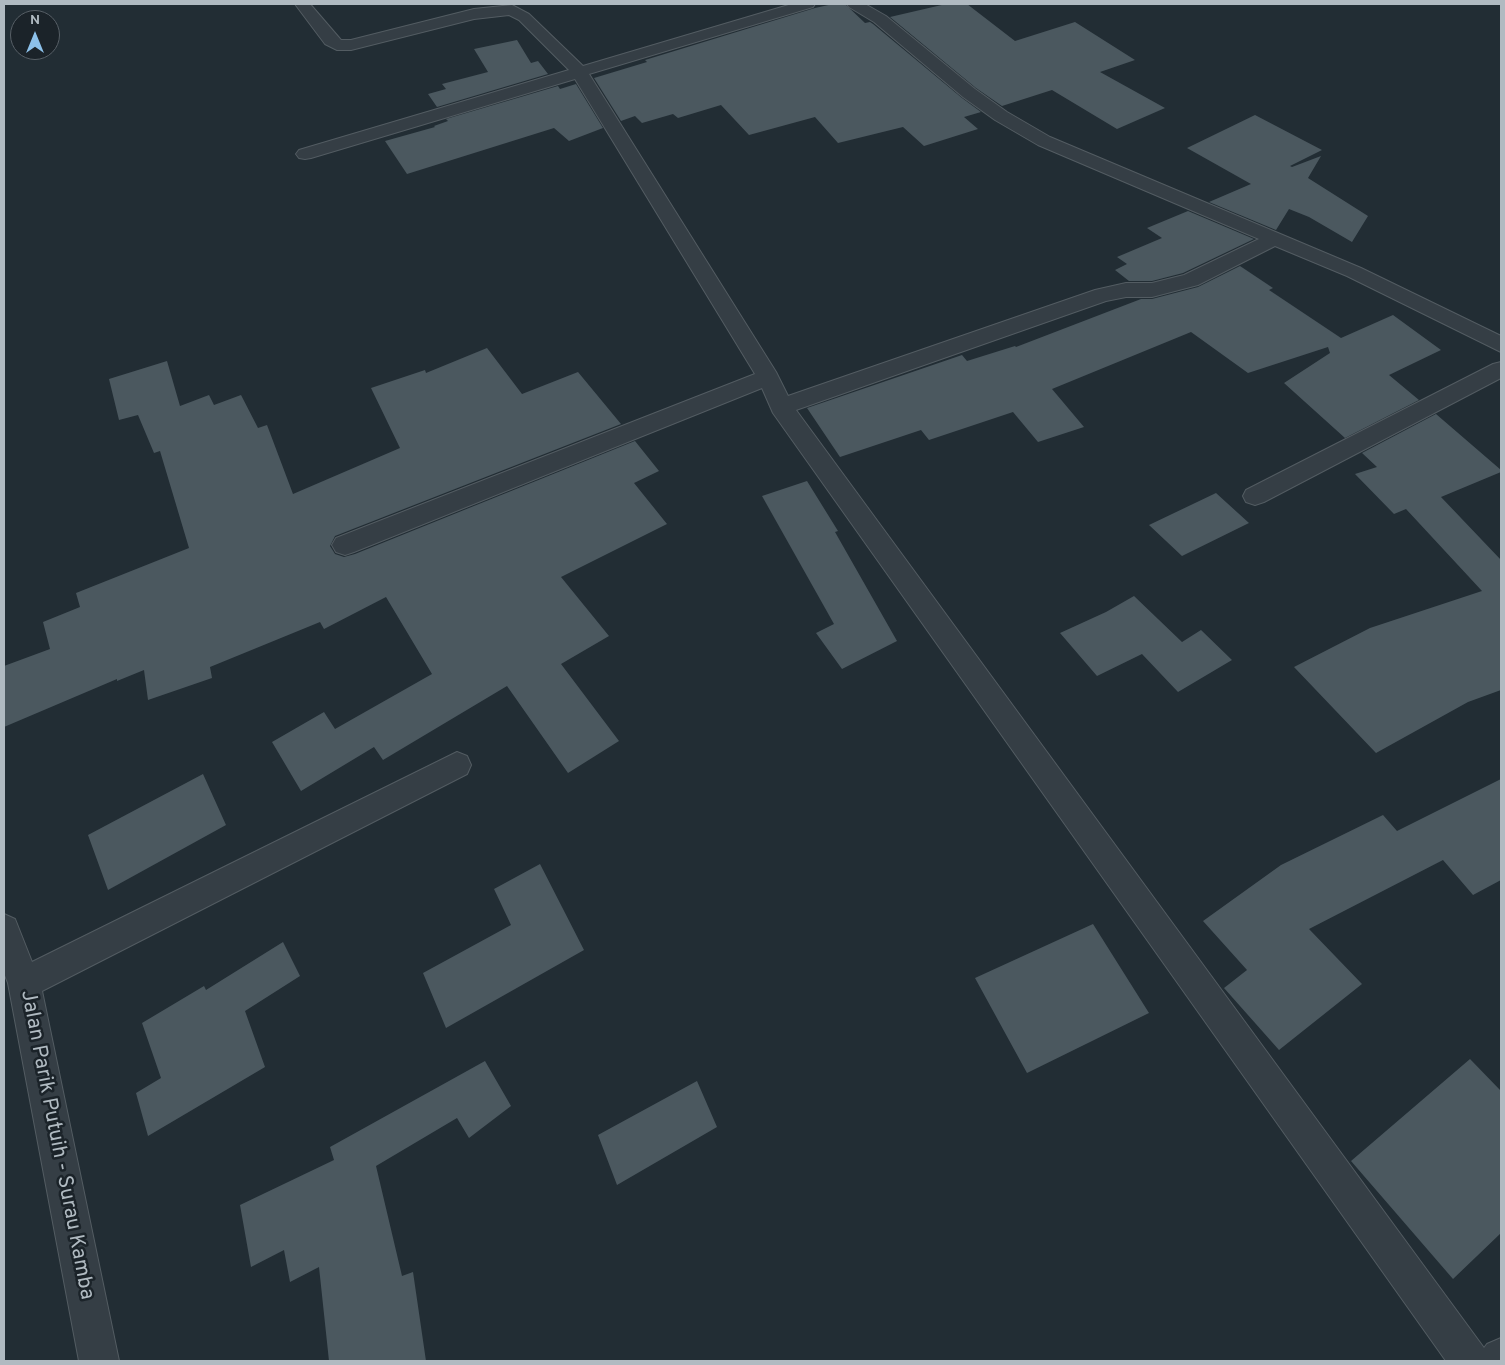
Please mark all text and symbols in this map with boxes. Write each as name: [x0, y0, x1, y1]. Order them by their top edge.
north arrow: [10, 10, 60, 60]
text: N: [30, 12, 40, 29]
street label: Jalan Parik Putuih - Surau Kamba: [14, 988, 98, 1302]

